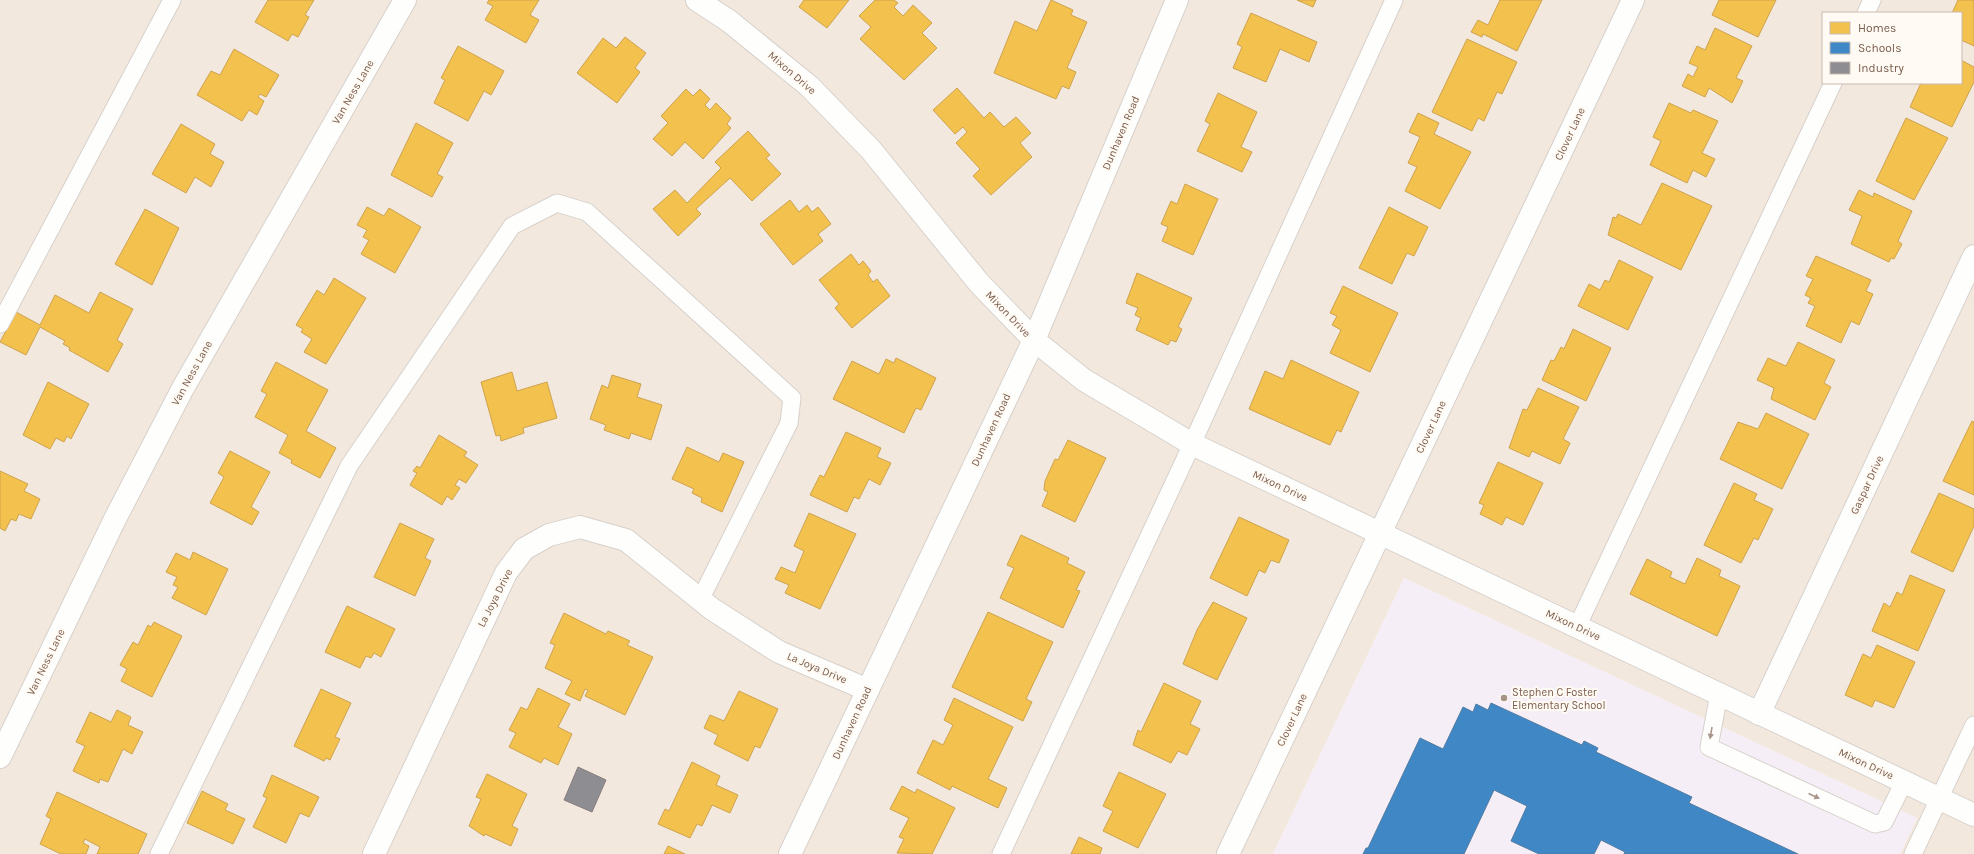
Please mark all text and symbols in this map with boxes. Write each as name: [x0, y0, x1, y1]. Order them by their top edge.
legend: [1822, 12, 1962, 84]
text: Homes: [1858, 21, 1896, 35]
text: Schools: [1858, 41, 1901, 55]
street label: Mixon Drive: [765, 49, 819, 98]
street label: Van Ness Lane: [329, 57, 377, 126]
text: Industry: [1858, 61, 1904, 75]
street label: Dunhaven Road: [1100, 94, 1142, 172]
street label: Clover Lane: [1552, 105, 1588, 163]
street label: Mixon Drive: [983, 288, 1033, 340]
street label: Van Ness Lane: [169, 338, 215, 408]
street label: Dunhaven Road: [968, 391, 1014, 469]
street label: Clover Lane: [1413, 398, 1449, 456]
street label: Gaspar Drive: [1848, 453, 1886, 517]
street label: Mixon Drive: [1250, 468, 1310, 505]
street label: La Joya Drive: [475, 566, 515, 629]
street label: Mixon Drive: [1543, 607, 1603, 644]
street label: Van Ness Lane: [24, 626, 68, 697]
street label: La Joya Drive: [785, 650, 849, 687]
street label: Dunhaven Road: [829, 684, 875, 762]
place label: Stephen C Foster Elementary School: [1512, 686, 1605, 712]
street label: Clover Lane: [1274, 691, 1310, 749]
marker: Stephen C Foster Elementary School: [1499, 693, 1509, 703]
one-way arrow: [1708, 726, 1714, 739]
street label: Mixon Drive: [1836, 746, 1896, 783]
one-way arrow: [1808, 793, 1819, 799]

